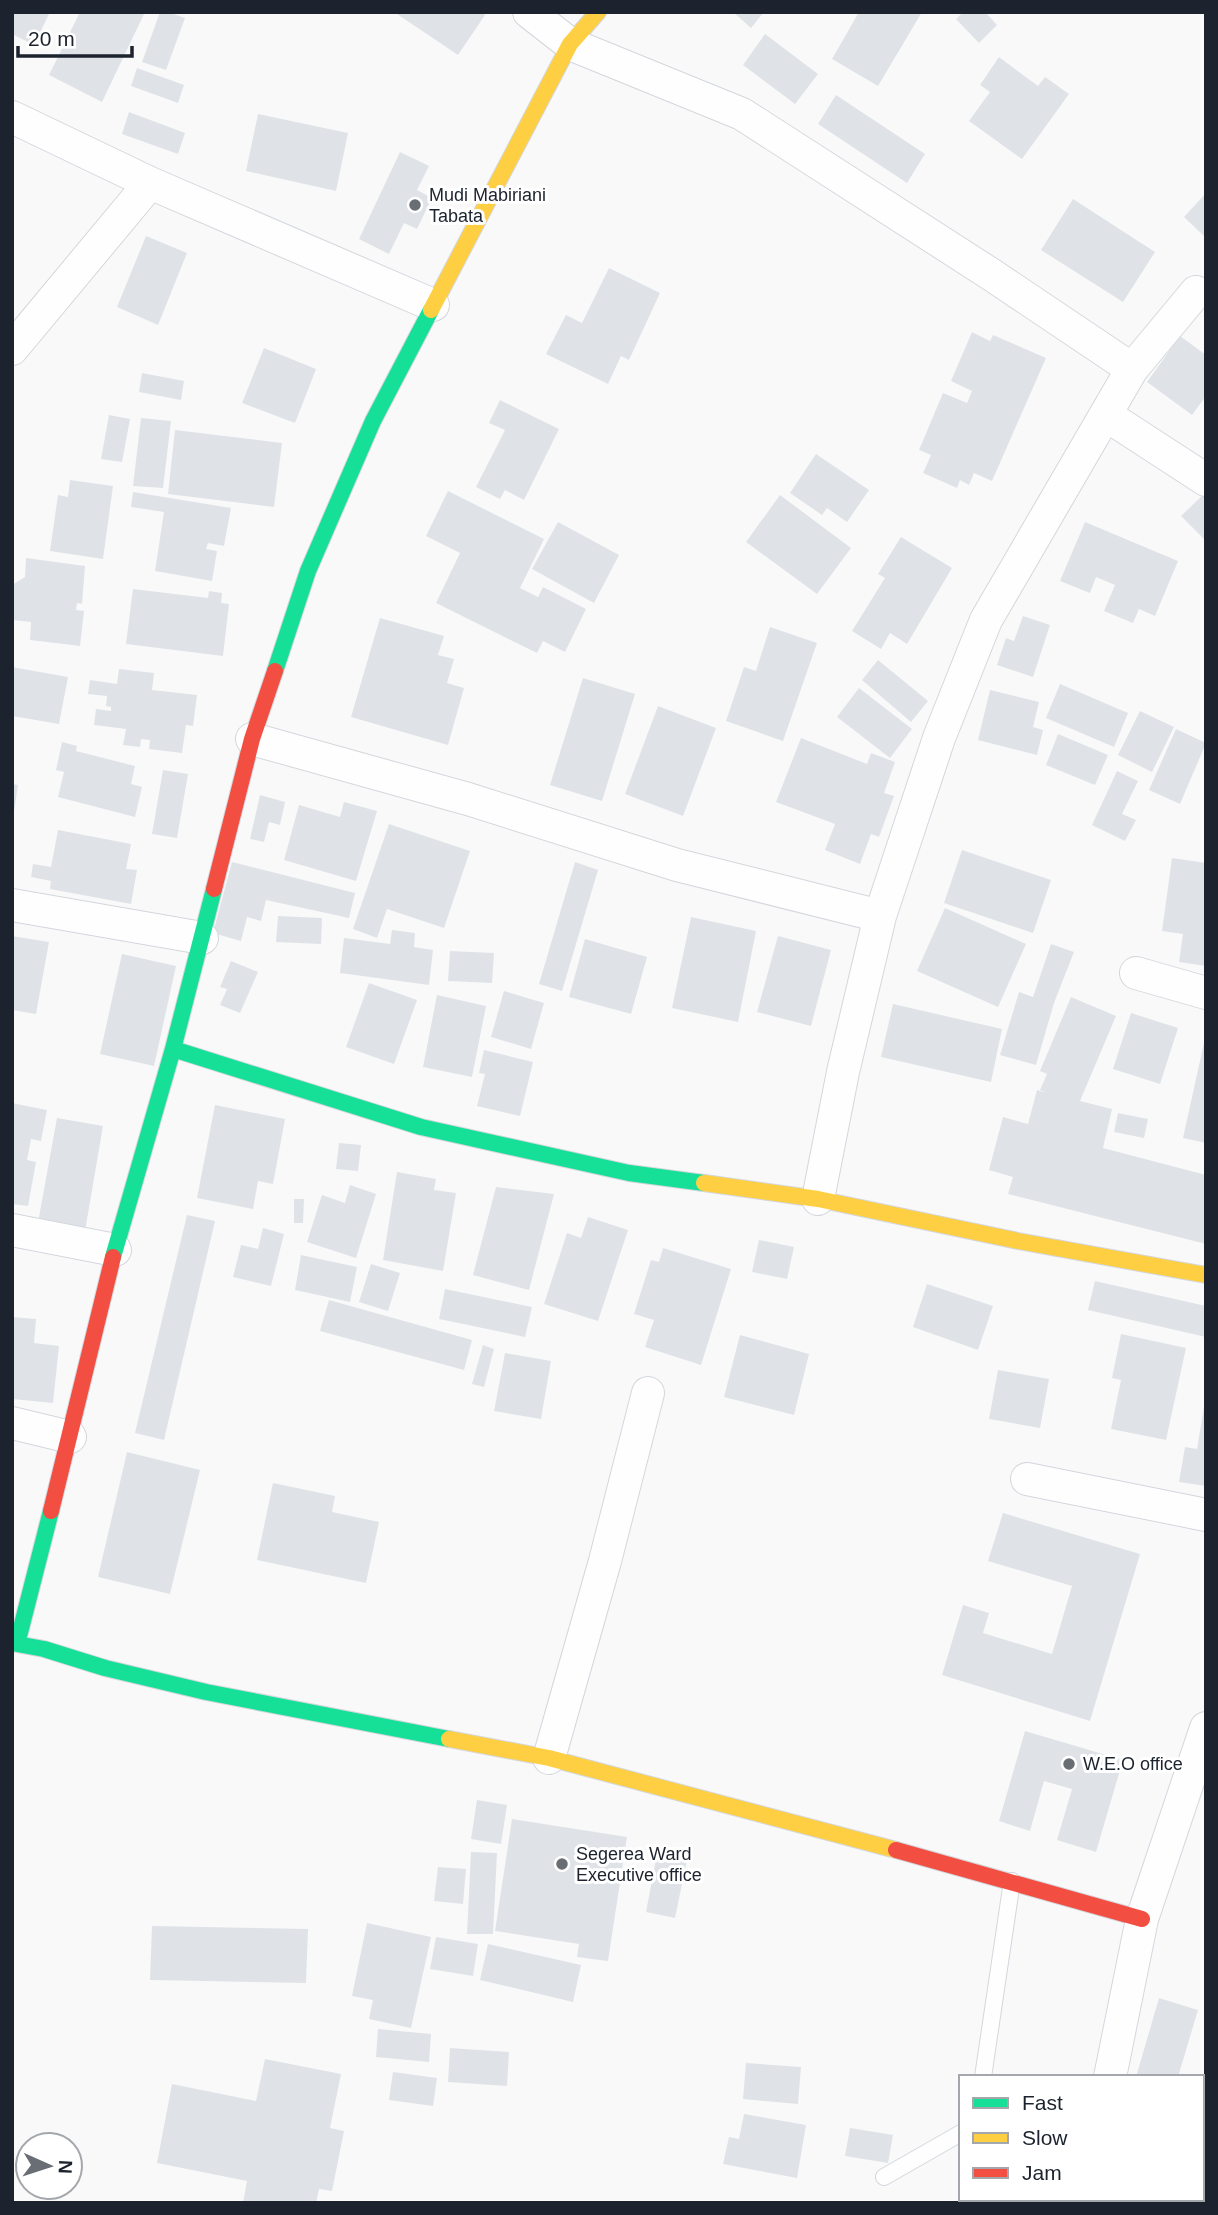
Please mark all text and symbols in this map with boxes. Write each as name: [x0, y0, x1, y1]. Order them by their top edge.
scale bar: [18, 14, 131, 58]
text: 20 m: [28, 27, 75, 50]
place label: Mudi Mabiriani Tabata: [429, 185, 546, 226]
marker: Mudi Mabiriani Tabata: [407, 197, 423, 213]
place label: W.E.O office: [1083, 1754, 1183, 1774]
marker: W.E.O office: [1061, 1756, 1077, 1772]
place label: Segerea Ward Executive office: [576, 1844, 702, 1885]
marker: Segerea Ward Executive office: [554, 1856, 570, 1872]
legend: [959, 2075, 1204, 2201]
text: Fast: [1022, 2091, 1063, 2114]
text: Slow: [1022, 2126, 1068, 2149]
north arrow: [14, 2131, 84, 2201]
text: N: [55, 2159, 76, 2174]
text: Jam: [1022, 2161, 1062, 2184]

